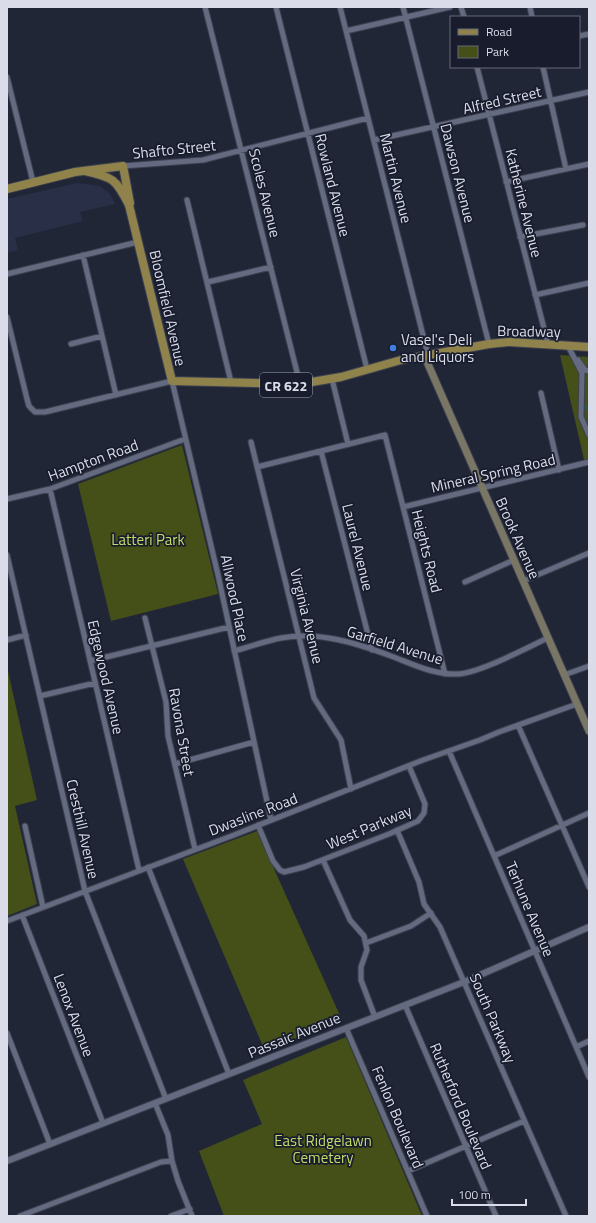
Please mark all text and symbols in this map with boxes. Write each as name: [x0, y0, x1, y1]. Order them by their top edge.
legend: [450, 16, 580, 68]
text: Road: [486, 22, 512, 41]
text: Park: [486, 42, 509, 61]
street label: Alfred Street: [460, 80, 544, 120]
street label: Dawson Avenue: [435, 121, 481, 225]
street label: Rowland Avenue: [309, 131, 357, 239]
street label: Martin Avenue: [374, 131, 418, 225]
street label: Shafto Street: [131, 133, 218, 165]
street label: Scoles Avenue: [243, 146, 287, 240]
street label: Katherine Avenue: [499, 146, 549, 260]
street label: Bloomfield Avenue: [143, 248, 193, 368]
street label: Broadway: [497, 319, 561, 343]
place label: Vasel's Deli and Liquors: [401, 328, 474, 368]
marker: Vasel's Deli and Liquors: [388, 343, 398, 353]
road number: CR 622: [260, 373, 312, 397]
street label: Hampton Road: [44, 433, 142, 487]
street label: Mineral Spring Road: [429, 448, 557, 498]
street label: Brook Avenue: [490, 493, 546, 583]
street label: Laurel Avenue: [336, 501, 380, 593]
street label: Heights Road: [406, 507, 448, 595]
park label: Latteri Park: [111, 528, 185, 551]
street label: Allwood Place: [215, 552, 255, 644]
street label: Virginia Avenue: [284, 566, 330, 666]
street label: Edgewood Avenue: [82, 618, 130, 736]
street label: Garfield Avenue: [344, 619, 446, 671]
street label: Ravona Street: [163, 686, 201, 779]
street label: Cresthill Avenue: [60, 777, 106, 881]
street label: Dwasline Road: [205, 786, 301, 842]
street label: West Parkway: [323, 799, 415, 855]
street label: Terhune Avenue: [500, 858, 560, 960]
street label: Lenox Avenue: [48, 970, 100, 1060]
street label: South Parkway: [464, 970, 522, 1066]
street label: Passaic Avenue: [244, 1006, 344, 1064]
street label: Rutherford Boulevard: [424, 1039, 498, 1173]
street label: Fenlon Boulevard: [366, 1062, 430, 1172]
park label: East Ridgelawn Cemetery: [274, 1129, 372, 1169]
scale bar: [452, 1181, 526, 1207]
text: 100 m: [458, 1185, 491, 1204]

